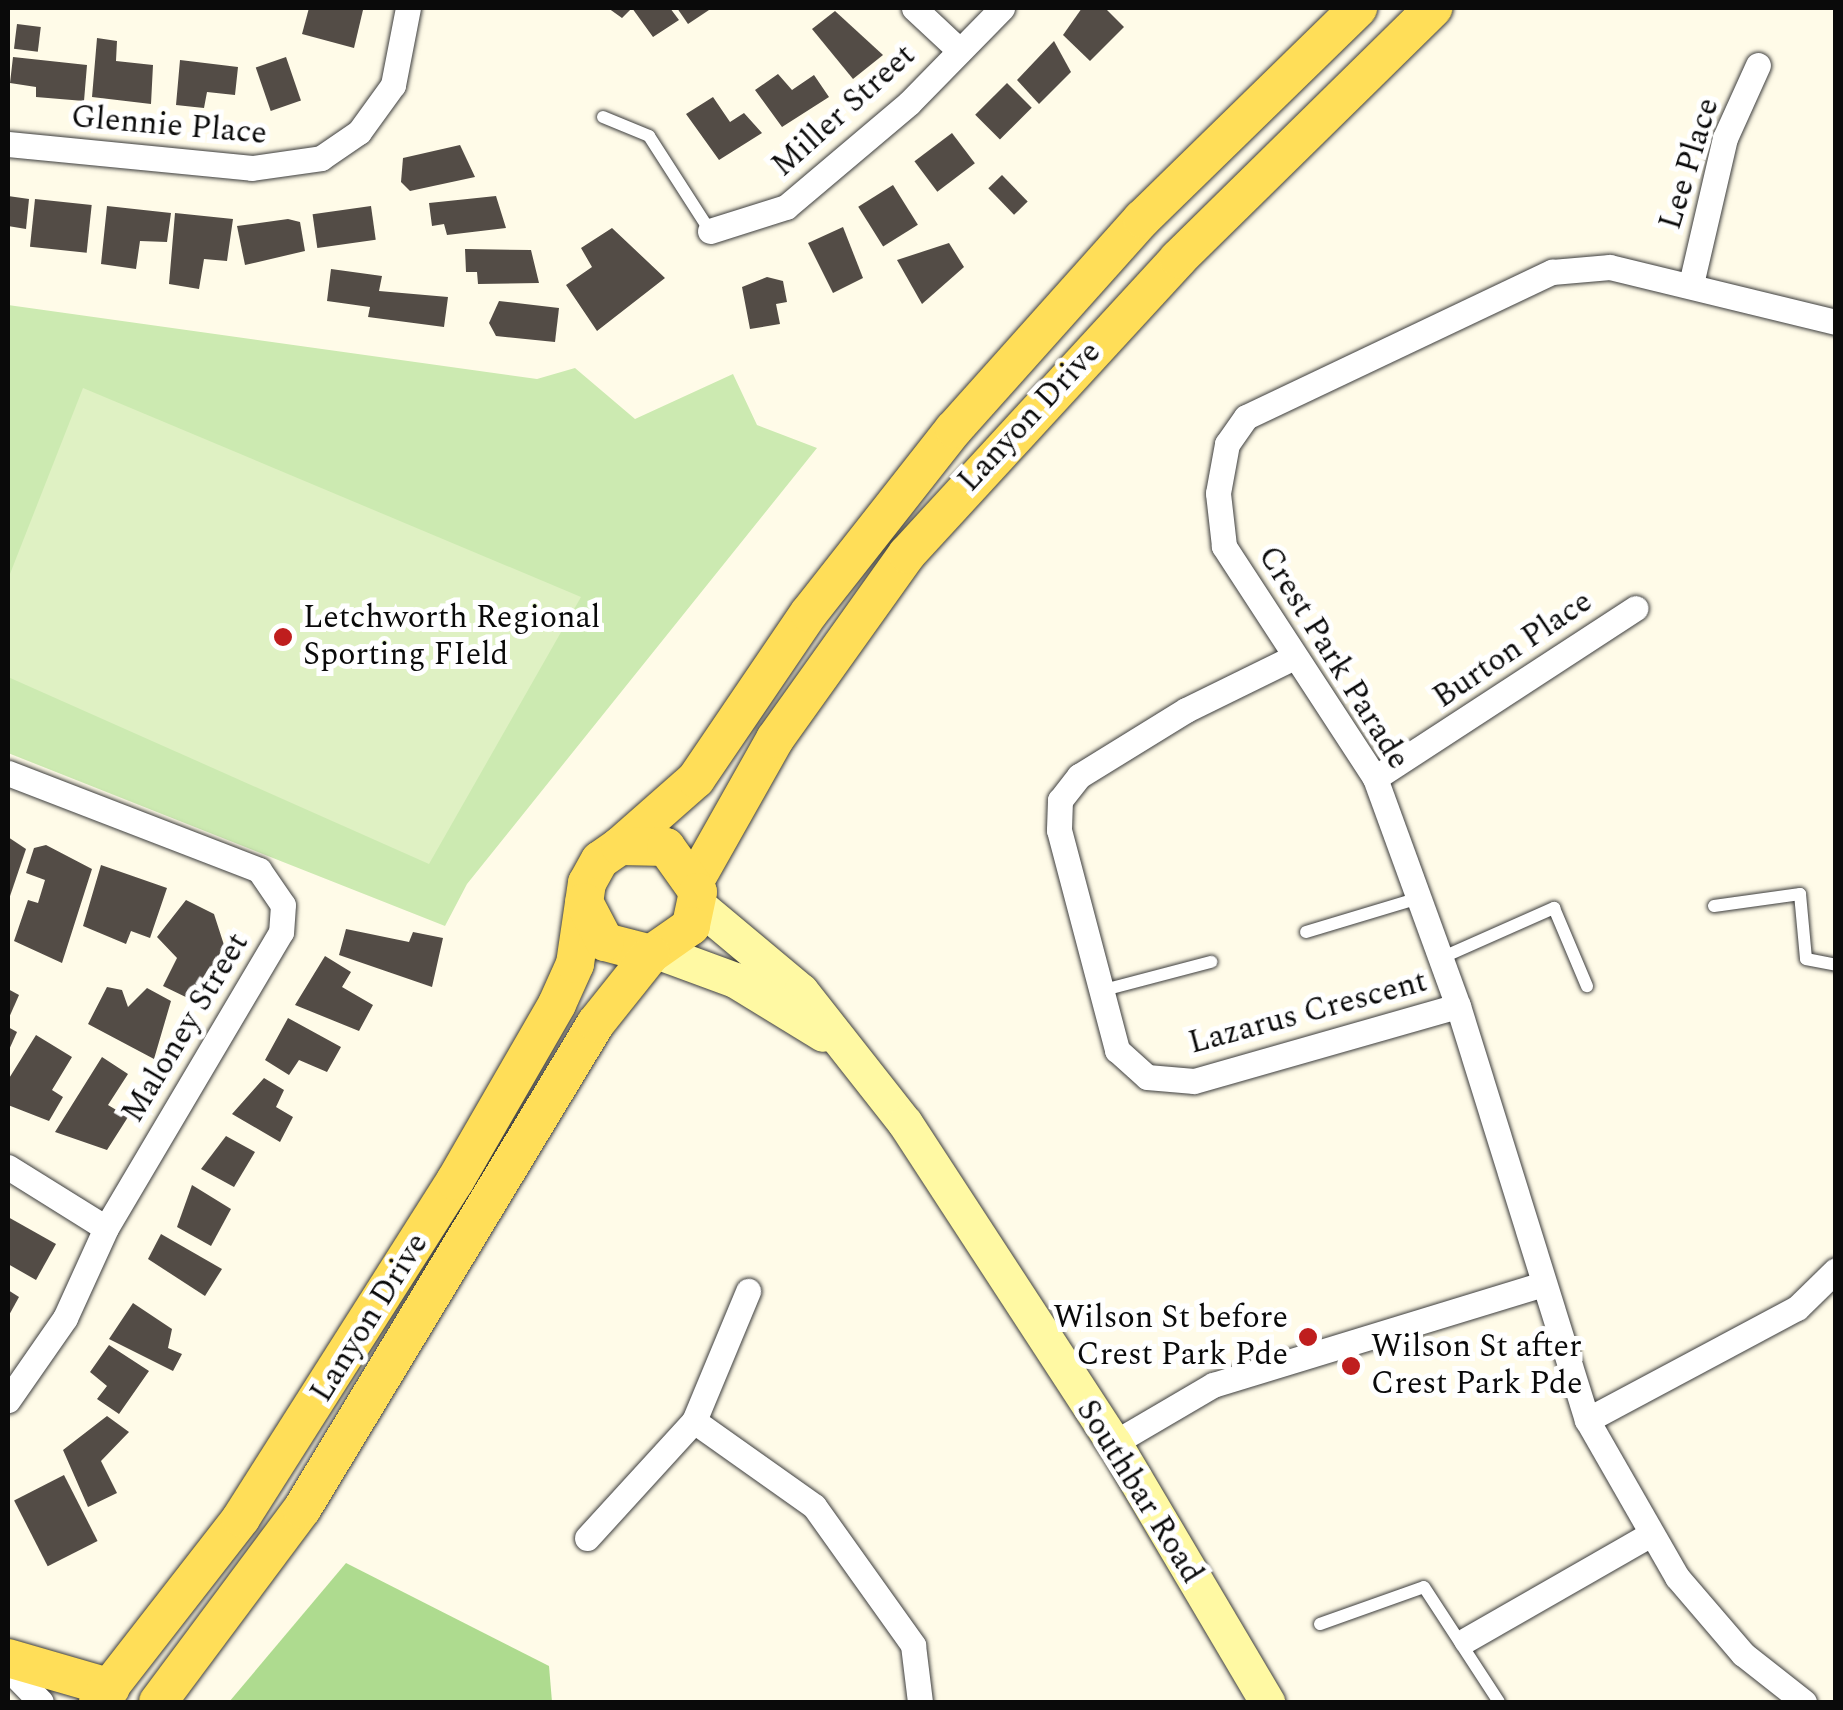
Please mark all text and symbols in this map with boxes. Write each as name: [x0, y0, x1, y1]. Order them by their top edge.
street label: Miller Street: [764, 37, 924, 185]
street label: Lee Place: [1652, 94, 1728, 234]
street label: Glennie Place: [70, 98, 268, 154]
street label: Lanyon Drive: [951, 334, 1109, 500]
street label: Crest Park Parade: [1249, 539, 1417, 777]
street label: Burton Place: [1426, 583, 1600, 717]
place label: Letchworth Regional Sporting FIeld: [303, 600, 600, 675]
marker: Letchworth Regional Sporting FIeld: [272, 626, 294, 648]
street label: Maloney Street: [114, 926, 258, 1130]
street label: Lazarus Crescent: [1185, 963, 1431, 1063]
street label: Lanyon Drive: [303, 1226, 437, 1410]
place label: Wilson St before Crest Park Pde: [1053, 1300, 1288, 1375]
marker: Wilson St before Crest Park Pde: [1297, 1326, 1319, 1348]
place label: Wilson St after Crest Park Pde: [1371, 1329, 1582, 1404]
marker: Wilson St after Crest Park Pde: [1340, 1355, 1362, 1377]
street label: Southbar Road: [1067, 1393, 1211, 1591]

